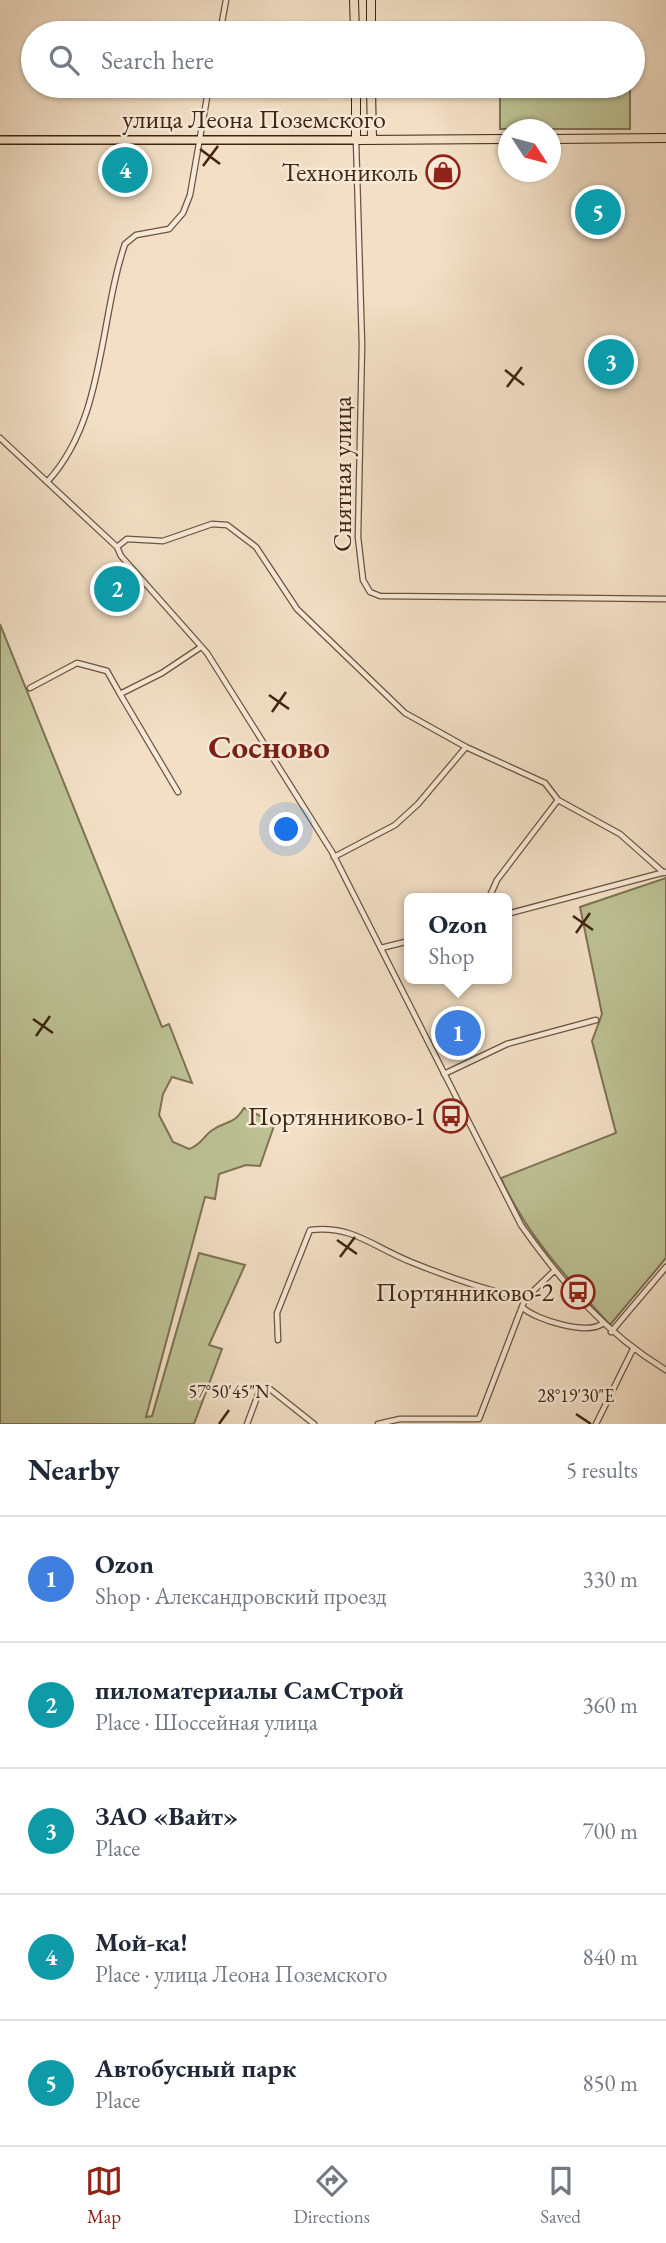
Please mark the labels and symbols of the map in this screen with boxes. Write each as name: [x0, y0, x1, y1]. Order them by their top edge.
street label: улица Леона Поземского: [122, 102, 386, 136]
north arrow: [498, 119, 561, 182]
pin: 4: [102, 144, 148, 196]
shop icon: Технониколь: [424, 153, 462, 191]
place label: Технониколь: [282, 155, 418, 189]
pin: 5: [575, 186, 621, 238]
pin: 3: [588, 336, 634, 388]
street label: Снятная улица: [325, 396, 359, 552]
pin: 2: [94, 563, 140, 615]
district label: Сосново: [208, 725, 330, 768]
your location: [269, 812, 303, 846]
pin: 1: [435, 1007, 481, 1059]
bus stop icon: Портянниково-1: [432, 1097, 470, 1135]
place label: Портянниково-1: [247, 1099, 426, 1133]
bus stop icon: Портянниково-2: [559, 1273, 597, 1311]
place label: Портянниково-2: [375, 1275, 555, 1309]
text: 57°50'45"N: [189, 1380, 270, 1403]
text: 28°19'30"E: [538, 1384, 614, 1407]

